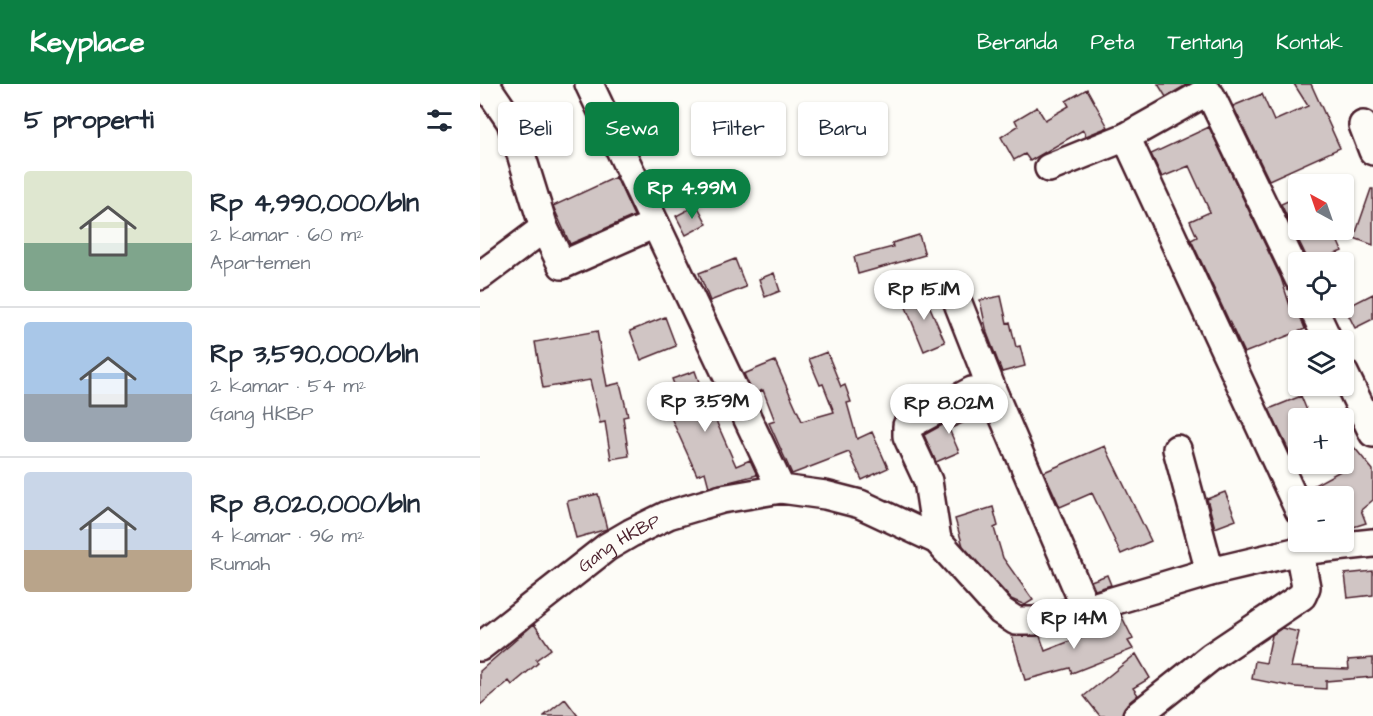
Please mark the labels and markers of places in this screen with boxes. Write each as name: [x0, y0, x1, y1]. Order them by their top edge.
pin: Rp 4.99M: [630, 169, 754, 220]
pin: Rp 15.1M: [862, 270, 986, 321]
pin: Rp 3.59M: [643, 382, 767, 433]
pin: Rp 8.02M: [887, 384, 1011, 435]
pin: Rp 14M: [1025, 599, 1123, 650]

